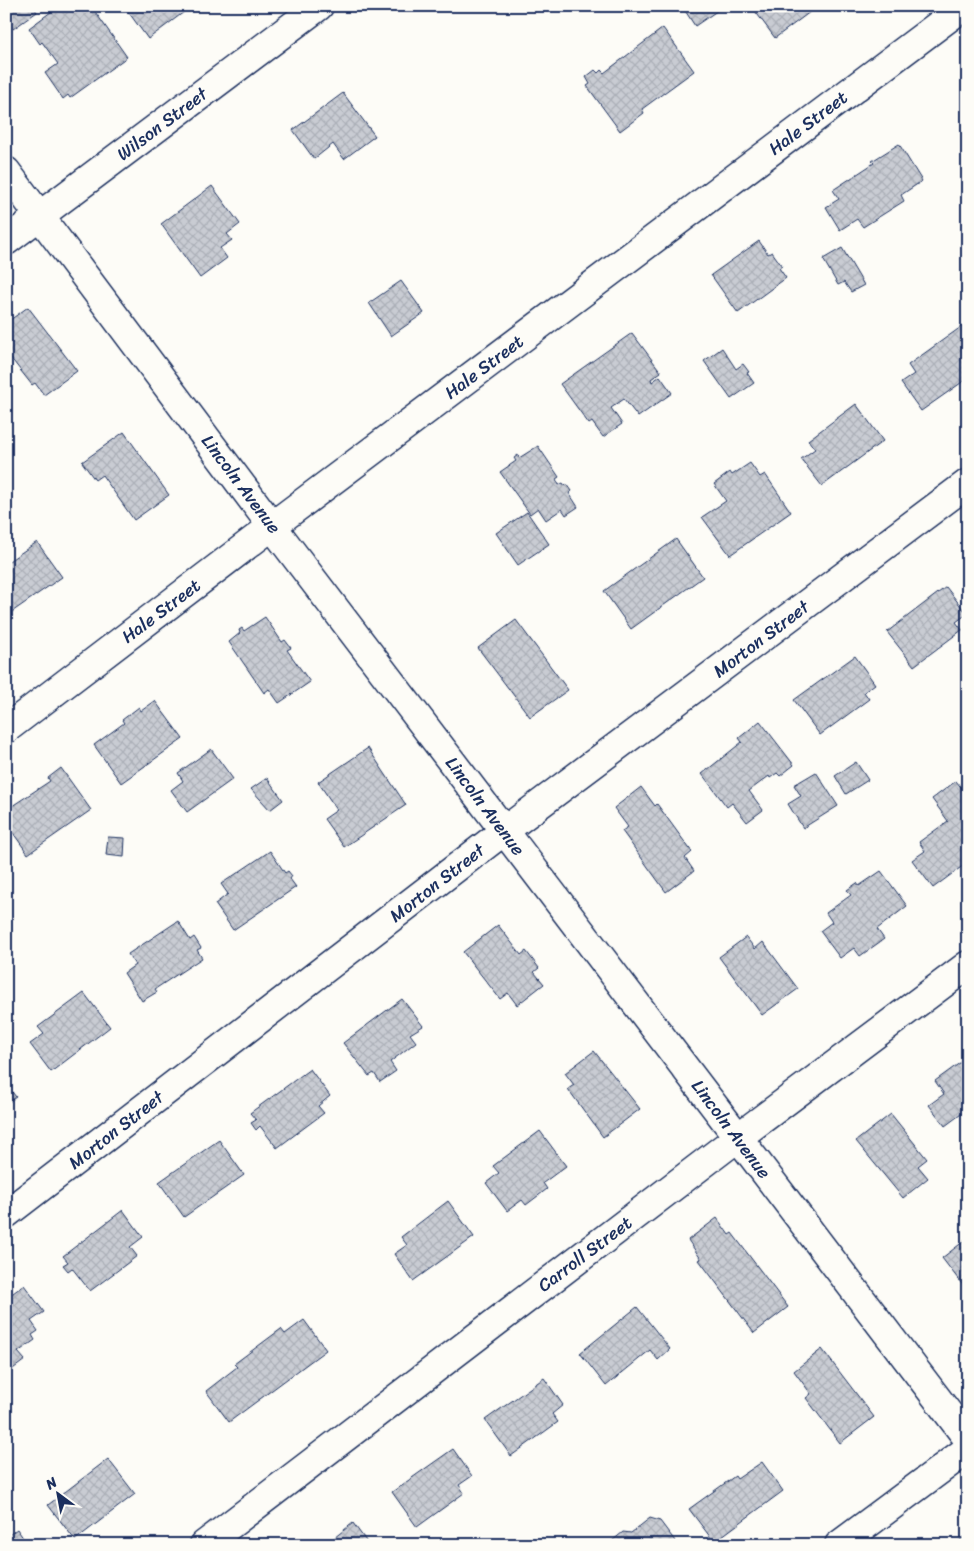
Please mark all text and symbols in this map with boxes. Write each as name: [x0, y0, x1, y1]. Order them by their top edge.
street label: Wilson Street: [109, 78, 215, 169]
street label: Hale Street: [761, 82, 855, 164]
street label: Hale Street: [437, 326, 531, 408]
street label: Lincoln Avenue: [193, 427, 289, 541]
street label: Hale Street: [114, 570, 208, 652]
street label: Morton Street: [706, 591, 817, 686]
street label: Lincoln Avenue: [437, 749, 533, 863]
street label: Morton Street: [382, 835, 493, 931]
street label: Lincoln Avenue: [683, 1072, 779, 1186]
street label: Morton Street: [61, 1082, 172, 1178]
street label: Carroll Street: [531, 1207, 639, 1300]
north arrow: [32, 1468, 82, 1518]
text: N: [40, 1470, 62, 1497]

